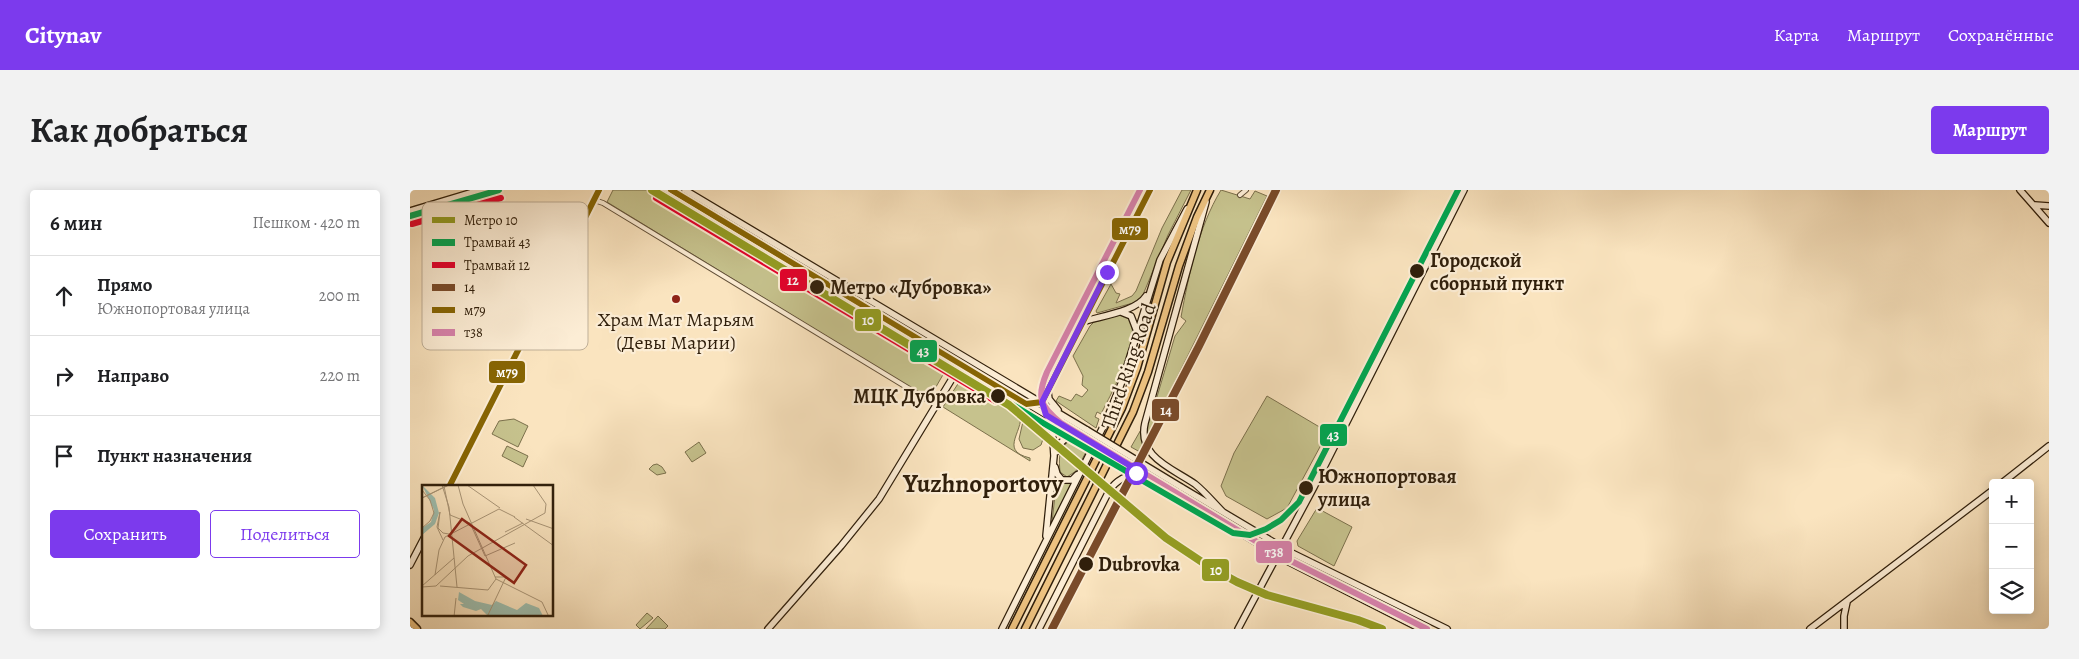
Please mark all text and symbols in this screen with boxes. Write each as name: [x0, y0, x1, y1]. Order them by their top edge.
text: Citynav: [25, 19, 101, 51]
text: Карта: [1774, 23, 1819, 47]
text: Маршрут: [1847, 23, 1920, 47]
text: Сохранённые: [1948, 23, 2054, 47]
text: Как добраться: [30, 106, 248, 154]
button: Маршрут: [1931, 106, 2049, 154]
legend: [422, 202, 588, 350]
text: 6 мин: [50, 209, 102, 237]
text: Метро 10: [464, 211, 518, 230]
text: Пешком · 420 m: [252, 212, 360, 234]
line badge: м79: [1111, 217, 1149, 241]
text: м79: [1119, 220, 1141, 239]
text: Трамвай 43: [464, 233, 531, 252]
place label: Городской сборный пункт: [1430, 247, 1564, 297]
text: Трамвай 12: [464, 256, 530, 275]
route end: [1096, 261, 1119, 284]
marker: Городской сборный пункт: [1408, 262, 1426, 280]
line badge: 12: [779, 268, 808, 292]
text: 12: [787, 271, 799, 290]
text: Прямо: [97, 272, 152, 298]
place label: Метро «Дубровка»: [830, 274, 992, 301]
text: 14: [464, 278, 475, 297]
marker: Метро «Дубровка»: [808, 278, 826, 296]
icon: ahead: [50, 282, 78, 310]
text: 200 m: [319, 285, 360, 307]
marker: Храм Мат Марьям (Девы Марии): [670, 293, 682, 305]
text: Южнопортовая улица: [97, 298, 250, 320]
street label: Third Ring Road: [1094, 299, 1163, 433]
text: м79: [464, 301, 486, 320]
place label: Храм Мат Марьям (Девы Марии): [598, 306, 754, 356]
line badge: 10: [854, 308, 882, 332]
text: 10: [862, 311, 874, 330]
text: т38: [464, 323, 483, 342]
line badge: 43: [909, 339, 938, 363]
text: 43: [917, 342, 929, 361]
line badge: м79: [488, 360, 526, 384]
icon: right: [50, 362, 78, 390]
text: Направо: [97, 363, 169, 389]
text: м79: [496, 363, 518, 382]
text: 220 m: [320, 365, 360, 387]
place label: МЦК Дубровка: [853, 383, 986, 410]
marker: МЦК Дубровка: [989, 387, 1007, 405]
line badge: 14: [1151, 398, 1180, 422]
text: 14: [1160, 401, 1172, 420]
line badge: 43: [1319, 423, 1348, 447]
text: 43: [1327, 426, 1339, 445]
icon: arrive: [50, 442, 78, 470]
text: Пункт назначения: [97, 443, 252, 469]
route start: [1125, 462, 1148, 485]
place label: Южнопортовая улица: [1317, 463, 1457, 513]
district label: Yuzhnoportovy: [902, 467, 1063, 501]
marker: Южнопортовая улица: [1297, 479, 1315, 497]
map controls: [1989, 479, 2034, 614]
button: +: [1989, 479, 2034, 524]
inset map: [422, 485, 554, 617]
button: Сохранить: [50, 510, 200, 558]
button: Поделиться: [210, 510, 360, 558]
button: −: [1989, 524, 2034, 569]
line badge: т38: [1255, 540, 1293, 564]
text: т38: [1264, 543, 1284, 562]
place label: Dubrovka: [1098, 551, 1180, 578]
marker: Dubrovka: [1077, 555, 1095, 573]
line badge: 10: [1201, 558, 1230, 582]
text: 10: [1210, 561, 1222, 580]
button: layers: [1989, 569, 2034, 614]

